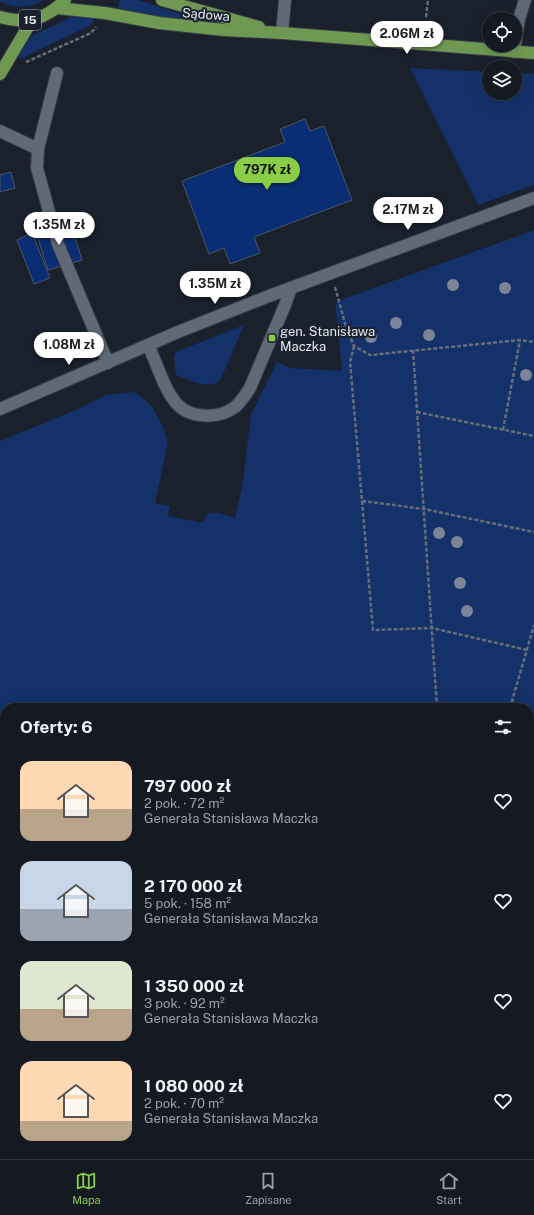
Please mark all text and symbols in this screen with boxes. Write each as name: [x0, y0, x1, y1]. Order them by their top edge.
street label: Sądowa: [181, 5, 231, 24]
road number: 15: [19, 10, 41, 30]
map controls: [482, 12, 522, 100]
button: locate: [482, 12, 522, 52]
pin: 2.06M zł: [366, 21, 448, 55]
text: 2.06M zł: [380, 26, 434, 41]
button: layers: [482, 60, 522, 100]
pin: 797K zł: [230, 157, 304, 191]
text: 797K zł: [243, 162, 291, 177]
pin: 2.17M zł: [367, 197, 449, 231]
text: 2.17M zł: [382, 202, 434, 217]
pin: 1.35M zł: [18, 212, 100, 246]
text: 1.35M zł: [33, 217, 85, 232]
pin: 1.35M zł: [174, 271, 256, 305]
text: 1.35M zł: [189, 276, 241, 291]
place label: gen. Stanisława Maczka: [280, 324, 375, 354]
pin: 1.08M zł: [28, 332, 110, 366]
marker: gen. Stanisława Maczka: [267, 333, 277, 343]
text: 1.08M zł: [43, 337, 95, 352]
icon: filters: [492, 716, 514, 738]
text: Oferty: 6: [20, 717, 93, 737]
text: 797 000 zł: [144, 776, 231, 796]
icon: home: [52, 777, 100, 825]
icon: heart: [492, 790, 514, 812]
text: 2 pok. · 72 m²: [144, 796, 224, 811]
text: Generała Stanisława Maczka: [144, 811, 318, 826]
text: 2 170 000 zł: [144, 876, 243, 896]
icon: home: [52, 877, 100, 925]
icon: heart: [492, 890, 514, 912]
text: 5 pok. · 158 m²: [144, 896, 231, 911]
text: Generała Stanisława Maczka: [144, 911, 318, 926]
text: 1 350 000 zł: [144, 976, 244, 996]
icon: home: [52, 977, 100, 1025]
icon: heart: [492, 990, 514, 1012]
text: 3 pok. · 92 m²: [144, 996, 225, 1011]
text: Generała Stanisława Maczka: [144, 1011, 318, 1026]
text: 1 080 000 zł: [144, 1076, 244, 1096]
icon: home: [52, 1077, 100, 1125]
icon: heart: [492, 1090, 514, 1112]
text: 2 pok. · 70 m²: [144, 1096, 224, 1111]
text: Generała Stanisława Maczka: [144, 1111, 318, 1126]
tab: Mapa: [72, 1170, 101, 1206]
tab: Zapisane: [245, 1170, 292, 1206]
tab: Start: [436, 1170, 462, 1206]

